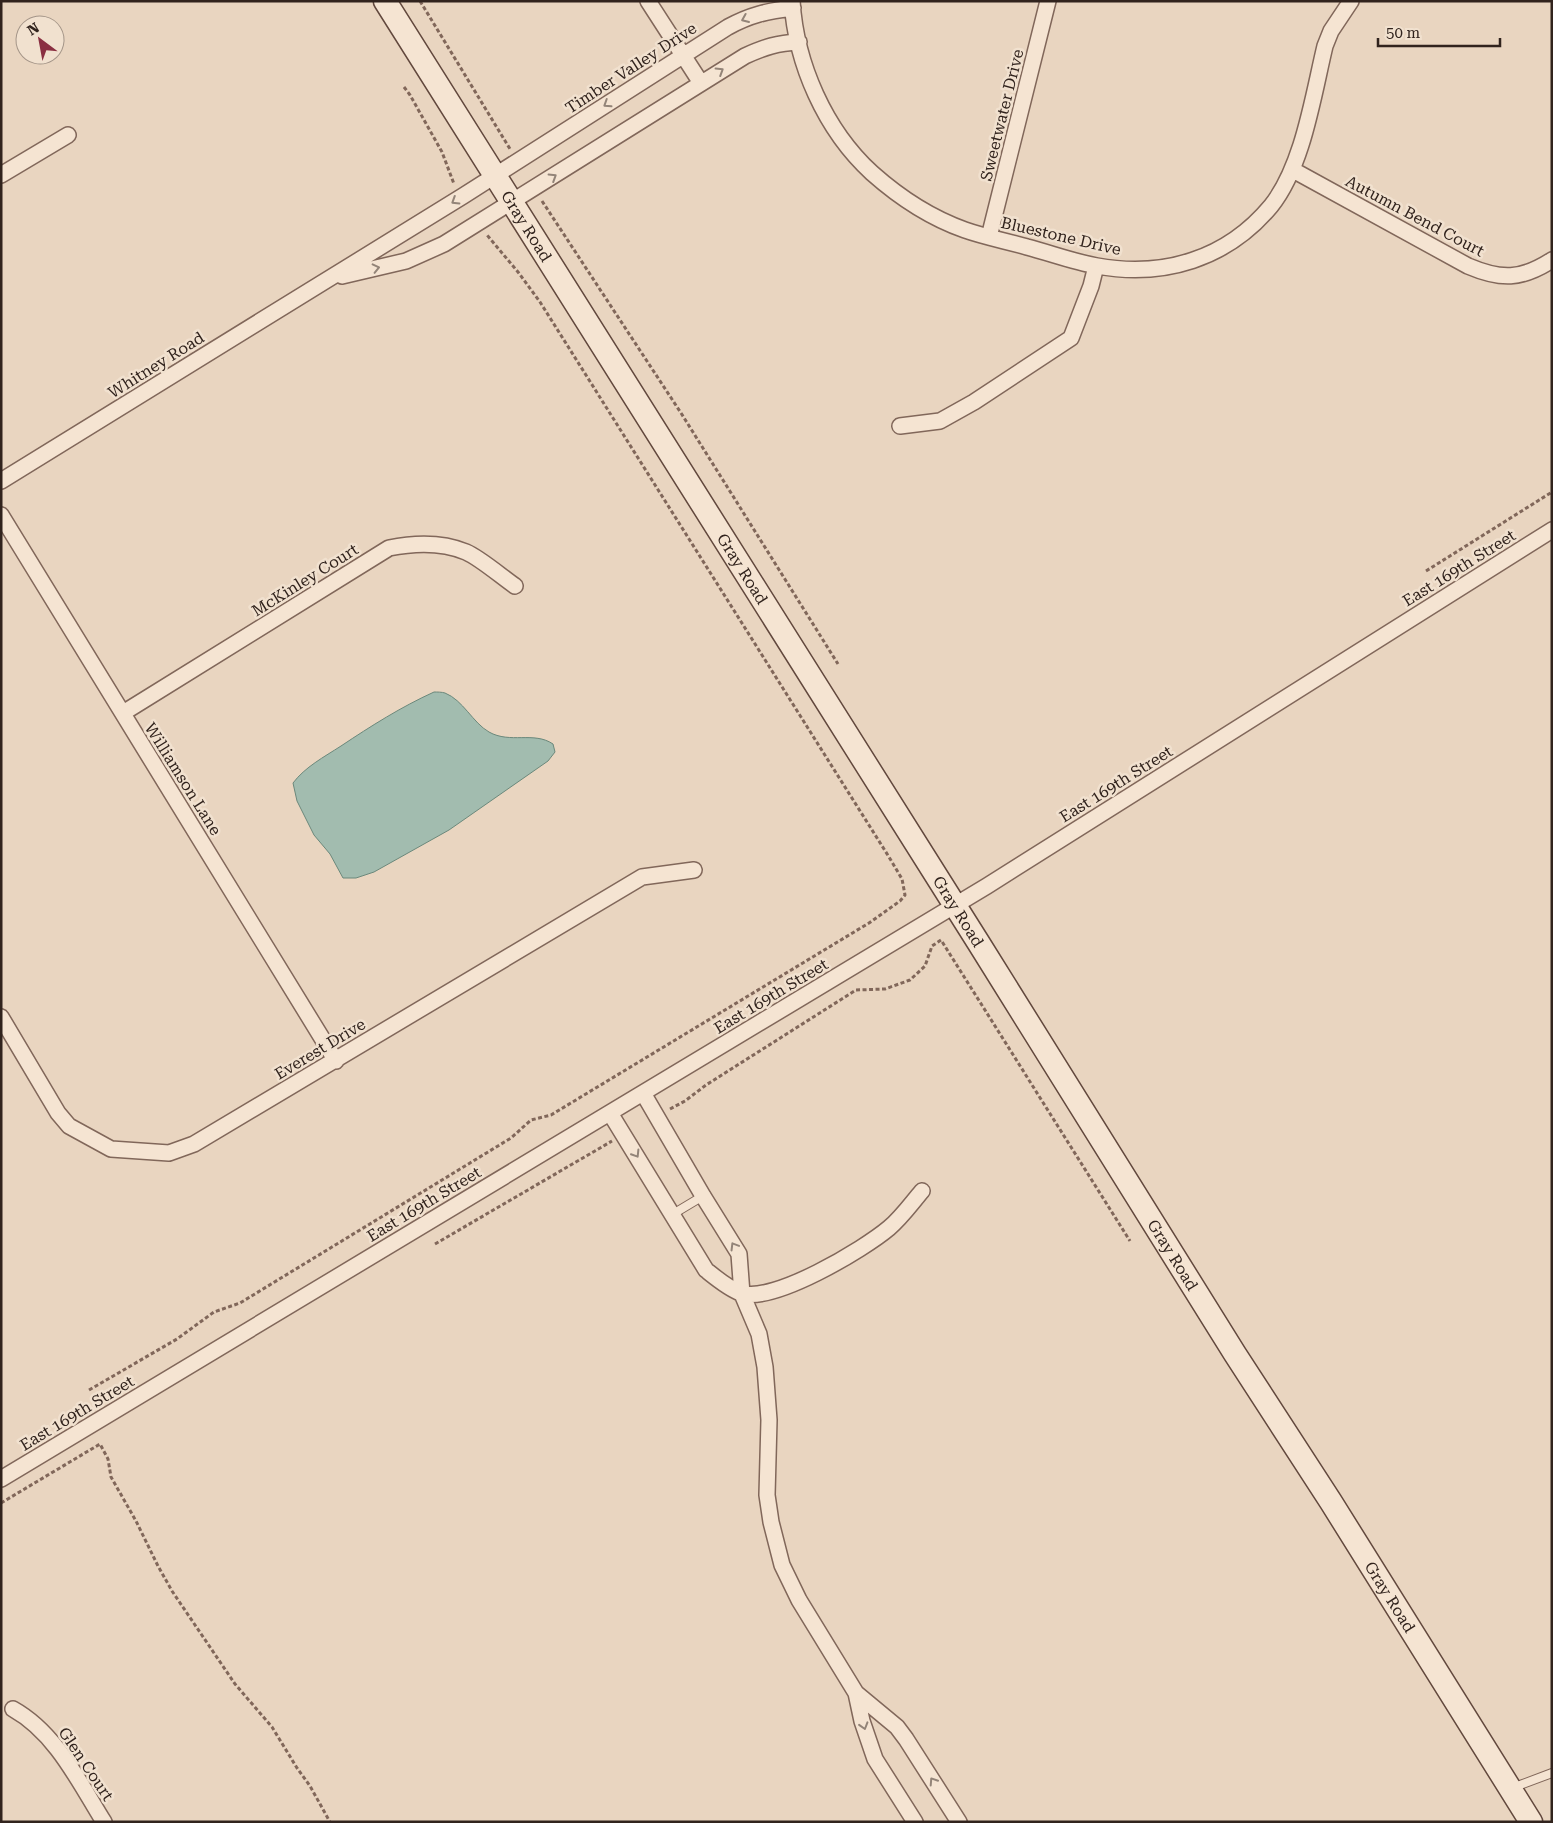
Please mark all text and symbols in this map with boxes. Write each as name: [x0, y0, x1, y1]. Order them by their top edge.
one-way arrow: [741, 12, 750, 23]
north arrow: [15, 15, 65, 65]
scale bar: [1378, 15, 1500, 47]
street label: Timber Valley Drive: [562, 18, 700, 117]
text: N: [24, 19, 42, 39]
text: 50 m: [1386, 24, 1421, 42]
street label: Sweetwater Drive: [976, 47, 1028, 183]
one-way arrow: [714, 68, 723, 77]
one-way arrow: [603, 97, 612, 107]
street label: Autumn Bend Court: [1342, 171, 1488, 261]
one-way arrow: [548, 173, 557, 183]
street label: Gray Road: [497, 187, 556, 265]
one-way arrow: [451, 194, 460, 204]
street label: Bluestone Drive: [999, 213, 1123, 259]
one-way arrow: [371, 263, 380, 274]
street label: Whitney Road: [104, 328, 208, 402]
street label: East 169th Street: [1399, 526, 1519, 610]
street label: Gray Road: [713, 530, 772, 608]
street label: McKinley Court: [248, 540, 362, 620]
street label: Williamson Lane: [141, 719, 225, 839]
street label: East 169th Street: [1056, 742, 1176, 826]
street label: Gray Road: [929, 872, 988, 950]
street label: East 169th Street: [710, 954, 832, 1038]
street label: Everest Drive: [271, 1014, 369, 1084]
one-way arrow: [630, 1149, 640, 1158]
street label: East 169th Street: [363, 1162, 485, 1246]
street label: Gray Road: [1144, 1216, 1202, 1294]
one-way arrow: [730, 1243, 740, 1252]
street label: East 169th Street: [16, 1371, 138, 1455]
street label: Gray Road: [1361, 1558, 1420, 1636]
one-way arrow: [858, 1722, 868, 1730]
street label: Glen Court: [54, 1724, 118, 1804]
one-way arrow: [930, 1777, 939, 1786]

